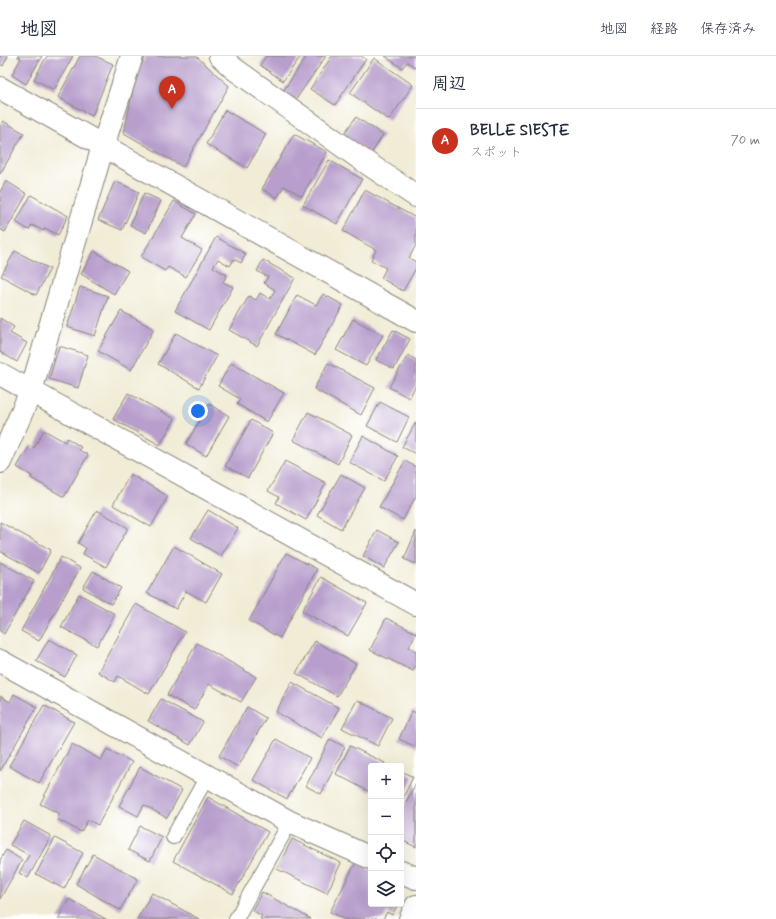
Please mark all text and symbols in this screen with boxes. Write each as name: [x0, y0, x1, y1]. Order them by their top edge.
text: 地図: [20, 17, 58, 42]
text: 地図: [600, 20, 628, 38]
text: 経路: [650, 20, 678, 38]
text: 保存済み: [700, 20, 756, 38]
text: 周辺: [432, 73, 466, 95]
pin: A: [159, 76, 185, 109]
text: BELLE SIESTE: [470, 121, 570, 141]
text: A: [441, 132, 449, 149]
text: 70 m: [731, 132, 760, 149]
text: スポット: [470, 144, 522, 161]
your location: [188, 401, 208, 421]
map controls: [368, 763, 404, 907]
button: +: [368, 763, 404, 799]
button: −: [368, 799, 404, 835]
button: locate: [368, 835, 404, 871]
button: layers: [368, 871, 404, 907]

